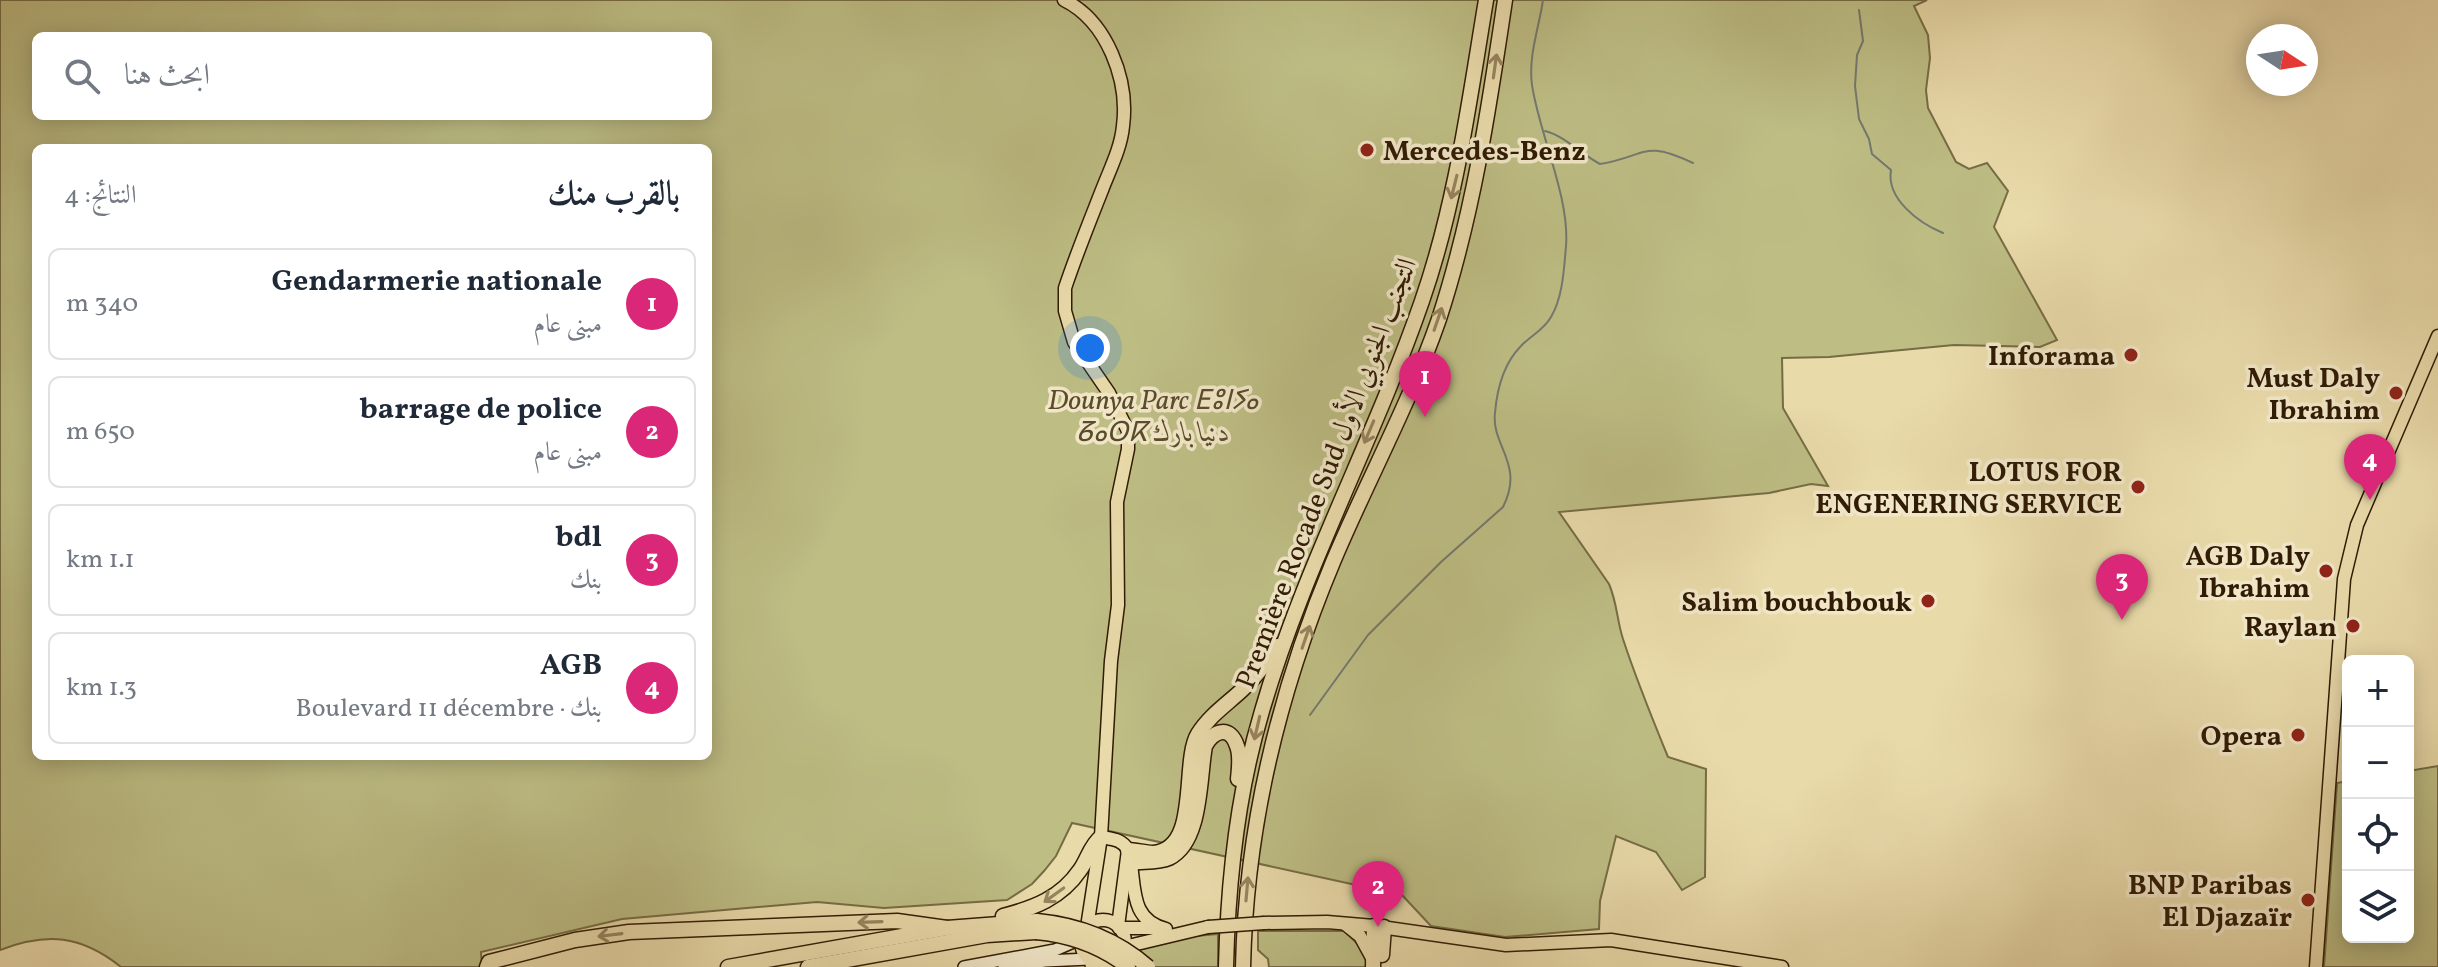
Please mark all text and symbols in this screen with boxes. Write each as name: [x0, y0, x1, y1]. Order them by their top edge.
north arrow: [2246, 24, 2318, 96]
search box: [32, 32, 712, 120]
icon: search: [60, 54, 104, 98]
one-way arrow: [1488, 54, 1503, 79]
text: ابحث هنا: [124, 55, 210, 97]
place label: Mercedes-Benz: [1383, 133, 1586, 172]
marker: Mercedes-Benz: [1358, 141, 1376, 159]
text: بالقرب منك: [548, 172, 680, 219]
one-way arrow: [1446, 174, 1461, 200]
text: النتائج: 4: [64, 178, 137, 214]
street label: Première Rocade Sud التجنب الجنوبي الأول: [1226, 253, 1429, 695]
text: Gendarmerie nationale: [272, 261, 602, 303]
text: 340 m: [66, 286, 138, 322]
text: 1: [647, 286, 657, 322]
text: مبنى عام: [534, 307, 602, 343]
one-way arrow: [1431, 307, 1446, 332]
your location: [1070, 328, 1110, 368]
place label: Inforama: [1988, 338, 2115, 377]
marker: Inforama: [2122, 346, 2140, 364]
pin: 1: [1399, 351, 1451, 417]
place label: Must Daly Ibrahim: [2247, 360, 2380, 431]
park label: Dounya Parc ⴹⵓⵏⵢⴰ ⵒⴰⵔⴽ دنيا بارك: [1048, 382, 1260, 453]
marker: Must Daly Ibrahim: [2387, 384, 2405, 402]
text: barrage de police: [360, 389, 602, 431]
text: 650 m: [66, 414, 135, 450]
text: 2: [645, 414, 659, 450]
one-way arrow: [1361, 420, 1376, 444]
pin: 4: [2344, 434, 2396, 500]
text: مبنى عام: [534, 435, 602, 471]
place label: LOTUS FOR ENGENERING SERVICE: [1815, 454, 2122, 525]
marker: LOTUS FOR ENGENERING SERVICE: [2129, 478, 2147, 496]
text: bdl: [556, 517, 602, 559]
place label: AGB Daly Ibrahim: [2185, 538, 2310, 609]
text: 1.1 km: [66, 542, 135, 578]
text: 3: [645, 542, 659, 578]
pin: 3: [2096, 554, 2148, 620]
marker: AGB Daly Ibrahim: [2317, 562, 2335, 580]
text: بنك: [570, 563, 602, 599]
place label: Salim bouchbouk: [1681, 584, 1912, 623]
marker: Salim bouchbouk: [1919, 592, 1937, 610]
place label: Raylan: [2244, 609, 2337, 648]
marker: Raylan: [2344, 617, 2362, 635]
one-way arrow: [1300, 625, 1314, 649]
text: AGB: [540, 645, 602, 687]
map controls: [2342, 655, 2414, 943]
button: +: [2342, 655, 2414, 727]
text: 1.3 km: [66, 670, 137, 706]
text: 4: [644, 670, 660, 706]
text: بنك · Boulevard 11 décembre: [296, 691, 602, 727]
one-way arrow: [1249, 714, 1264, 740]
place label: Opera: [2201, 718, 2282, 757]
marker: Opera: [2289, 726, 2307, 744]
button: −: [2342, 727, 2414, 799]
button: locate: [2342, 799, 2414, 871]
pin: 2: [1352, 861, 1404, 927]
place label: BNP Paribas El Djazaïr: [2128, 867, 2292, 938]
button: layers: [2342, 871, 2414, 943]
one-way arrow: [1240, 876, 1255, 903]
one-way arrow: [1044, 886, 1065, 903]
marker: BNP Paribas El Djazaïr: [2299, 891, 2317, 909]
one-way arrow: [857, 914, 884, 929]
one-way arrow: [597, 927, 624, 942]

